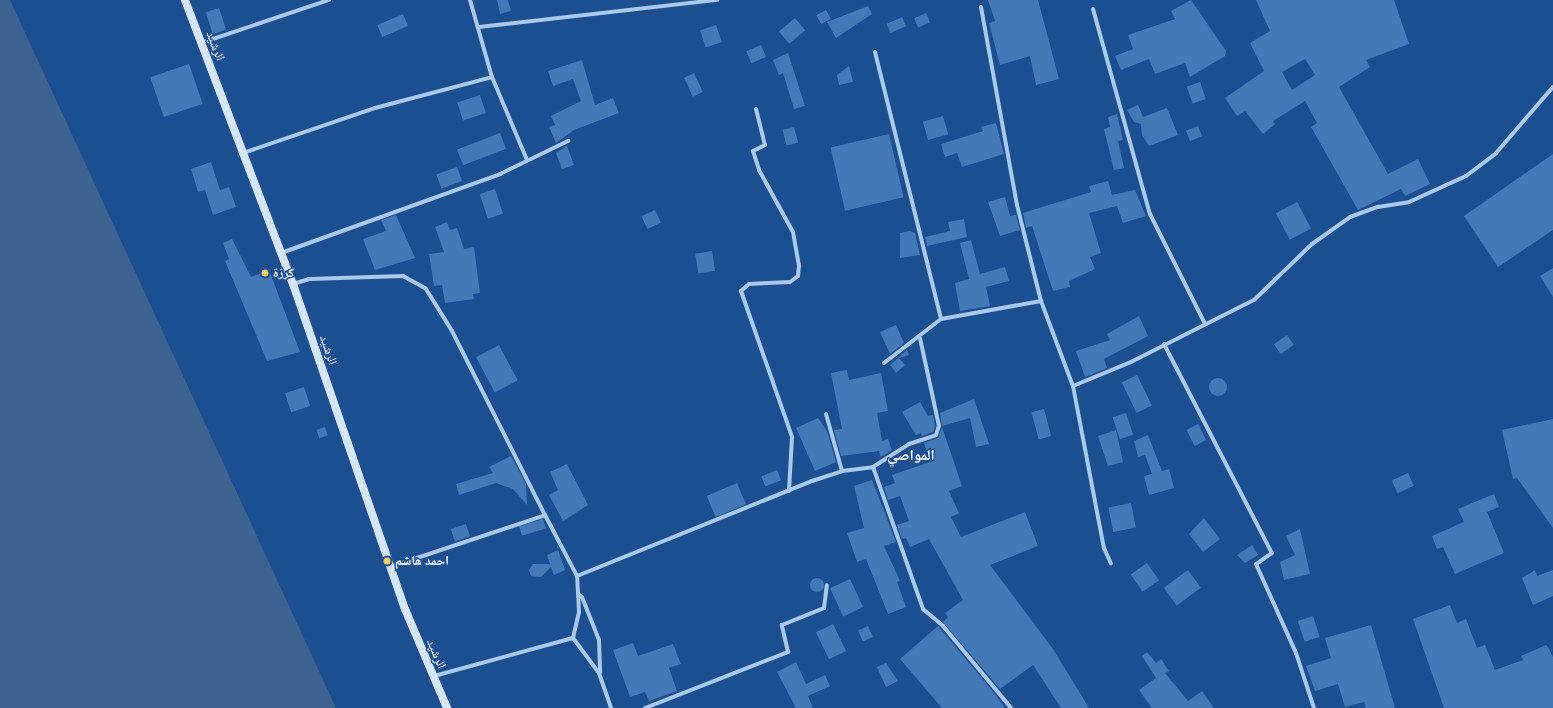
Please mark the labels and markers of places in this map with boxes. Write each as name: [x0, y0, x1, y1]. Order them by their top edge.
place label: كرزة: [273, 265, 294, 281]
marker: كرزة: [260, 268, 270, 278]
place label: احمد هاشم: [395, 553, 449, 569]
marker: احمد هاشم: [382, 556, 392, 566]

